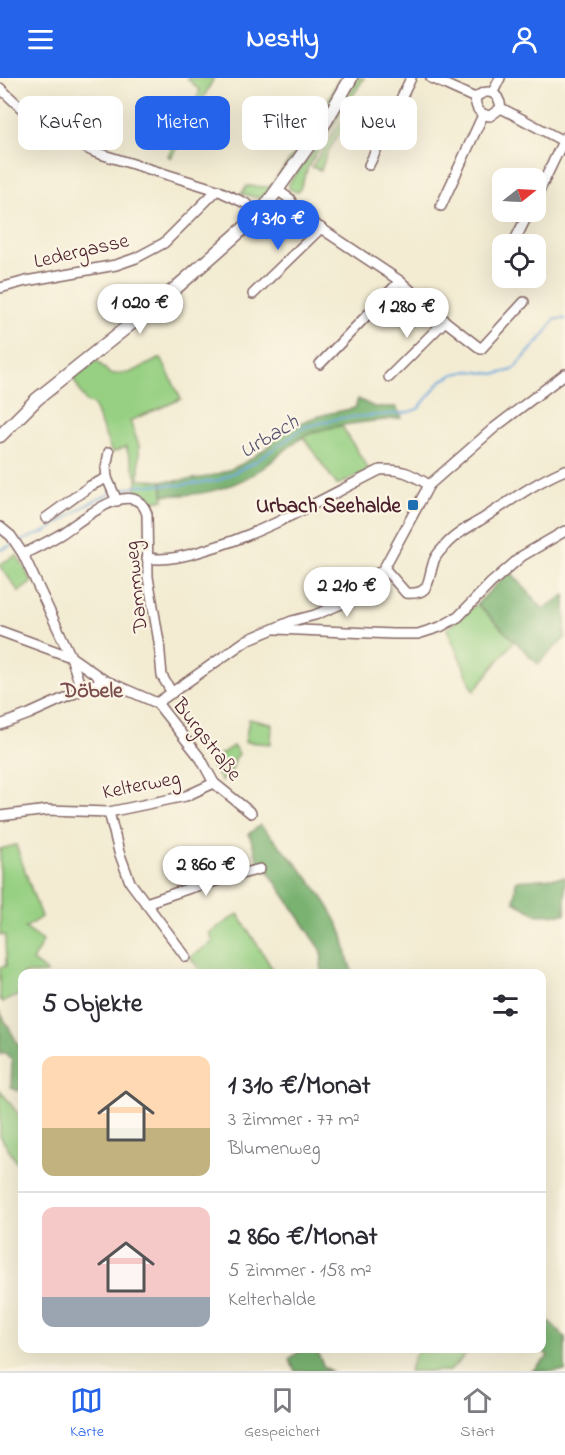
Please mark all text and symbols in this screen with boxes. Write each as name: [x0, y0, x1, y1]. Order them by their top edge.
text: Nestly: [246, 20, 319, 59]
icon: menu: [24, 23, 57, 56]
icon: person: [508, 23, 541, 56]
chip: Kaufen: [18, 96, 123, 150]
chip: Mieten: [135, 96, 230, 150]
chip: Filter: [242, 96, 328, 150]
chip: Neu: [340, 96, 417, 150]
north arrow: [492, 168, 546, 222]
map controls: [492, 168, 546, 288]
pin: 1 310 €: [223, 200, 333, 251]
text: 1 310 €: [251, 205, 305, 234]
street label: Ledergasse: [31, 226, 133, 279]
button: locate: [492, 234, 546, 288]
pin: 1 020 €: [85, 284, 195, 335]
pin: 1 280 €: [352, 288, 462, 339]
text: 1 020 €: [111, 289, 169, 318]
text: 1 280 €: [379, 293, 435, 322]
water label: Urbach: [234, 407, 306, 468]
place label: Urbach Seehalde: [256, 492, 402, 522]
marker: Urbach Seehalde: [406, 498, 420, 512]
street label: Dammweg: [117, 539, 159, 635]
pin: 2 210 €: [292, 567, 402, 618]
text: 2 210 €: [318, 572, 376, 601]
district label: Döbele: [60, 676, 124, 708]
street label: Burgstraße: [162, 692, 249, 790]
street label: Kelterweg: [100, 764, 183, 810]
pin: 2 860 €: [151, 846, 261, 897]
text: 2 860 €: [177, 851, 235, 880]
text: 5 Objekte: [42, 986, 142, 1024]
icon: filters: [489, 989, 522, 1022]
text: 1 310 €/Monat: [228, 1068, 371, 1106]
icon: home: [90, 1080, 162, 1152]
text: 3 Zimmer · 77 m²: [228, 1106, 360, 1135]
text: Blumenweg: [228, 1135, 320, 1164]
text: 2 860 €/Monat: [228, 1219, 377, 1257]
icon: home: [90, 1231, 162, 1303]
text: 5 Zimmer · 158 m²: [228, 1257, 372, 1286]
text: Kelterhalde: [228, 1286, 316, 1315]
tab: Karte: [70, 1384, 104, 1444]
tab: Gespeichert: [244, 1384, 320, 1444]
tab: Start: [460, 1384, 495, 1444]

